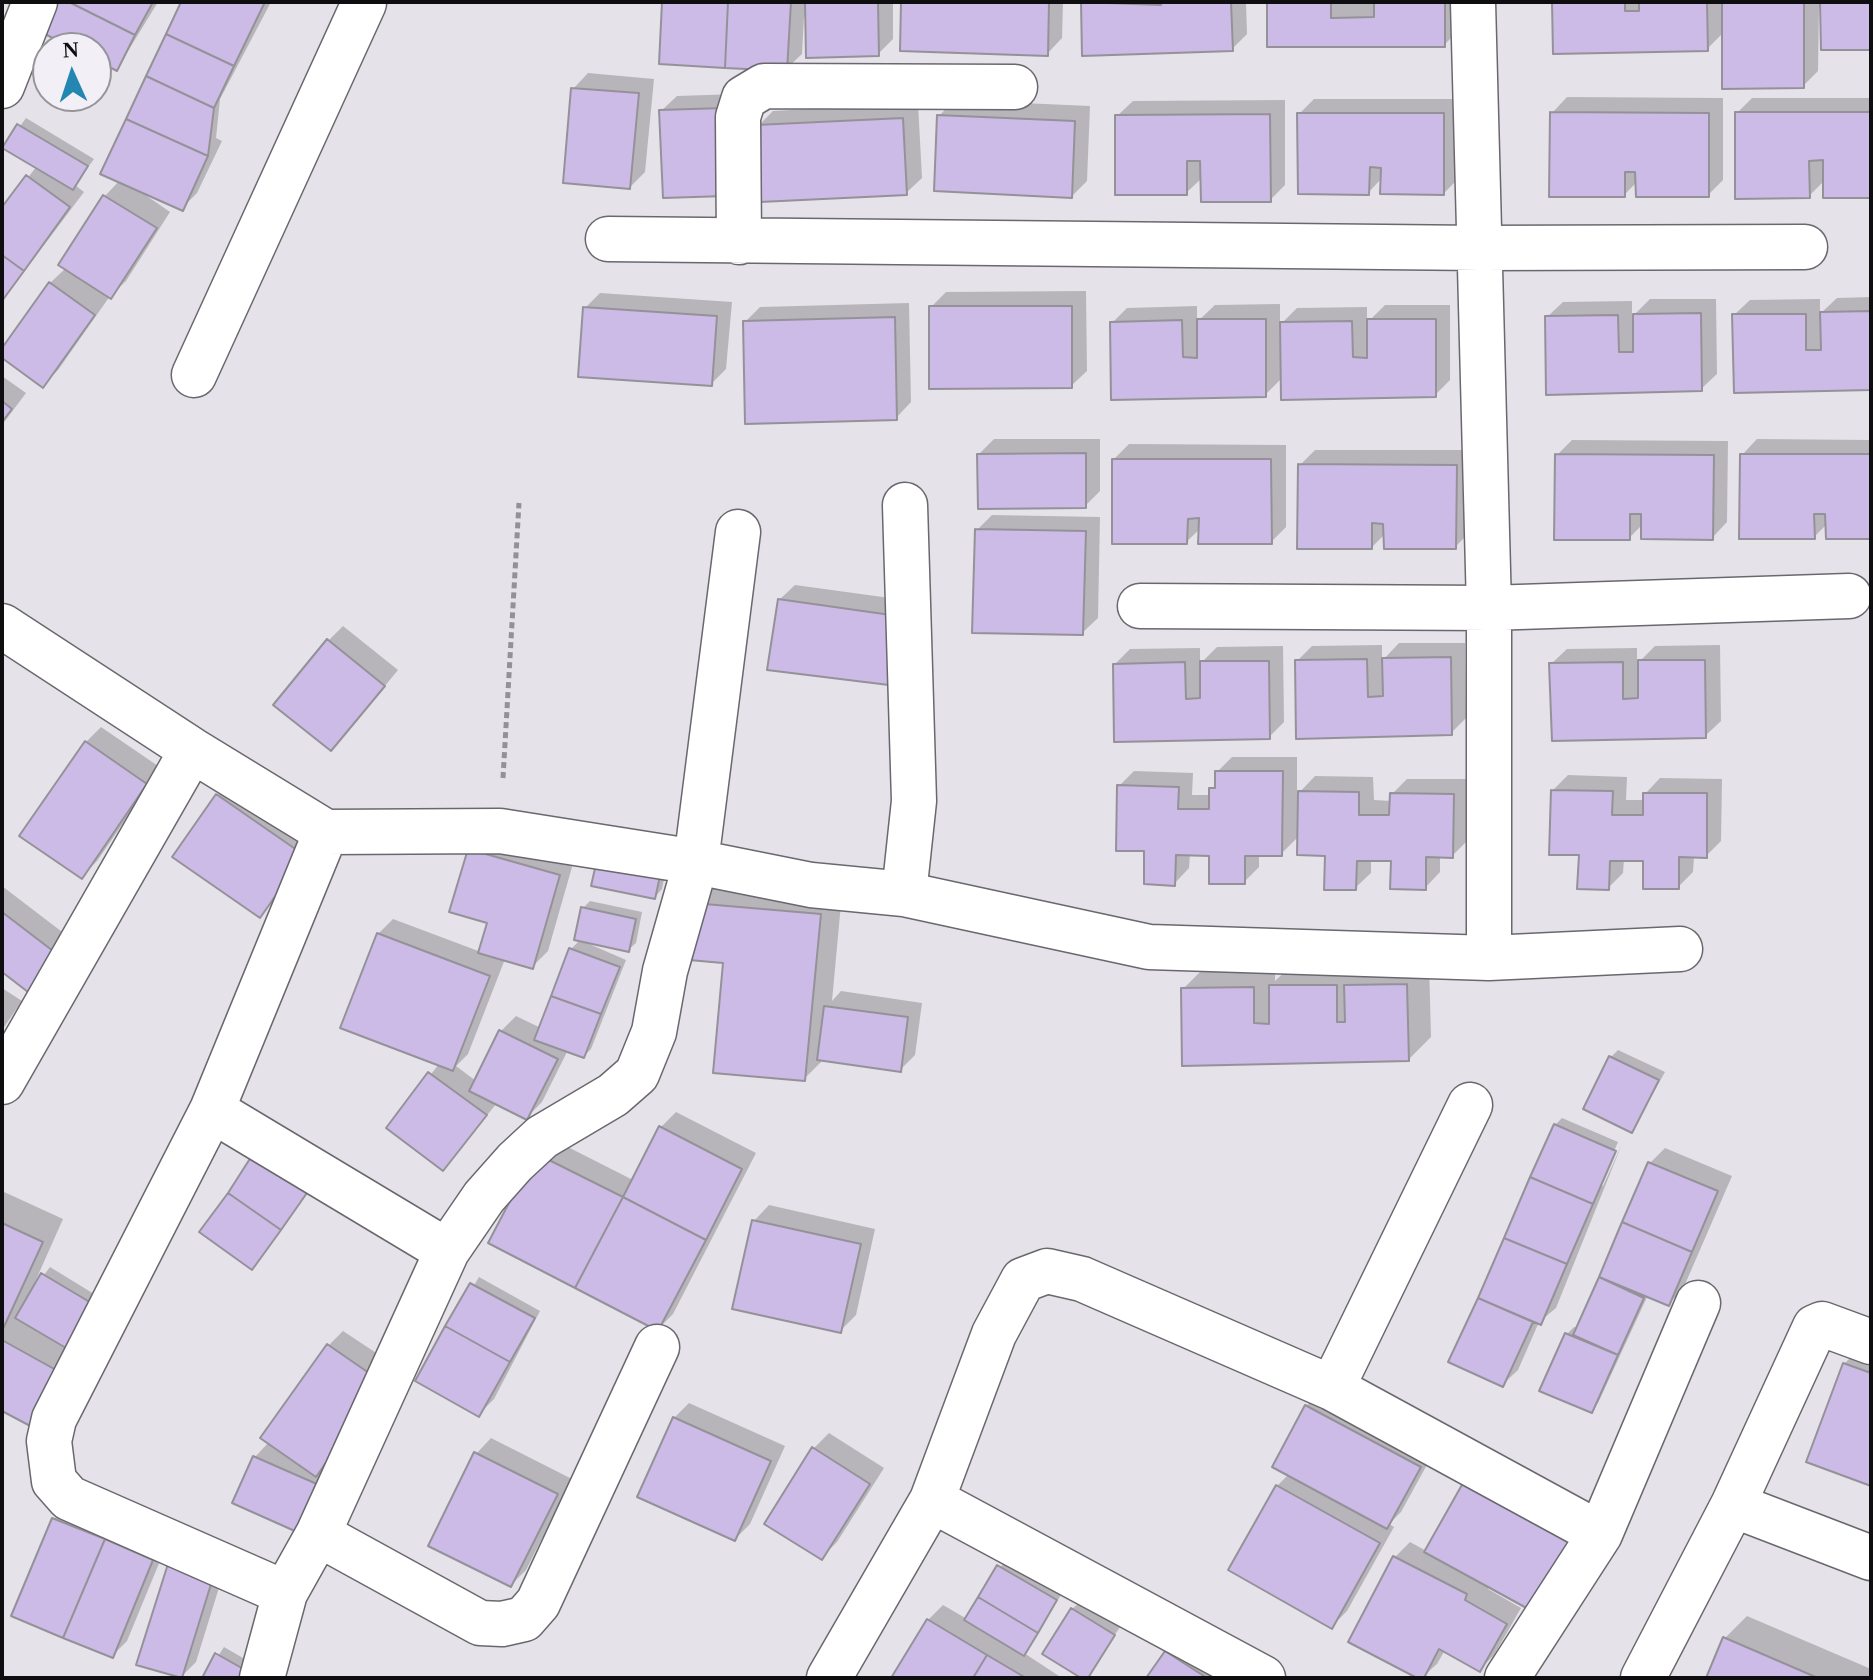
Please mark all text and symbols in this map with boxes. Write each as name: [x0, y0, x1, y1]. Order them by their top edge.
north arrow: [32, 32, 112, 112]
text: N: [62, 37, 79, 62]

